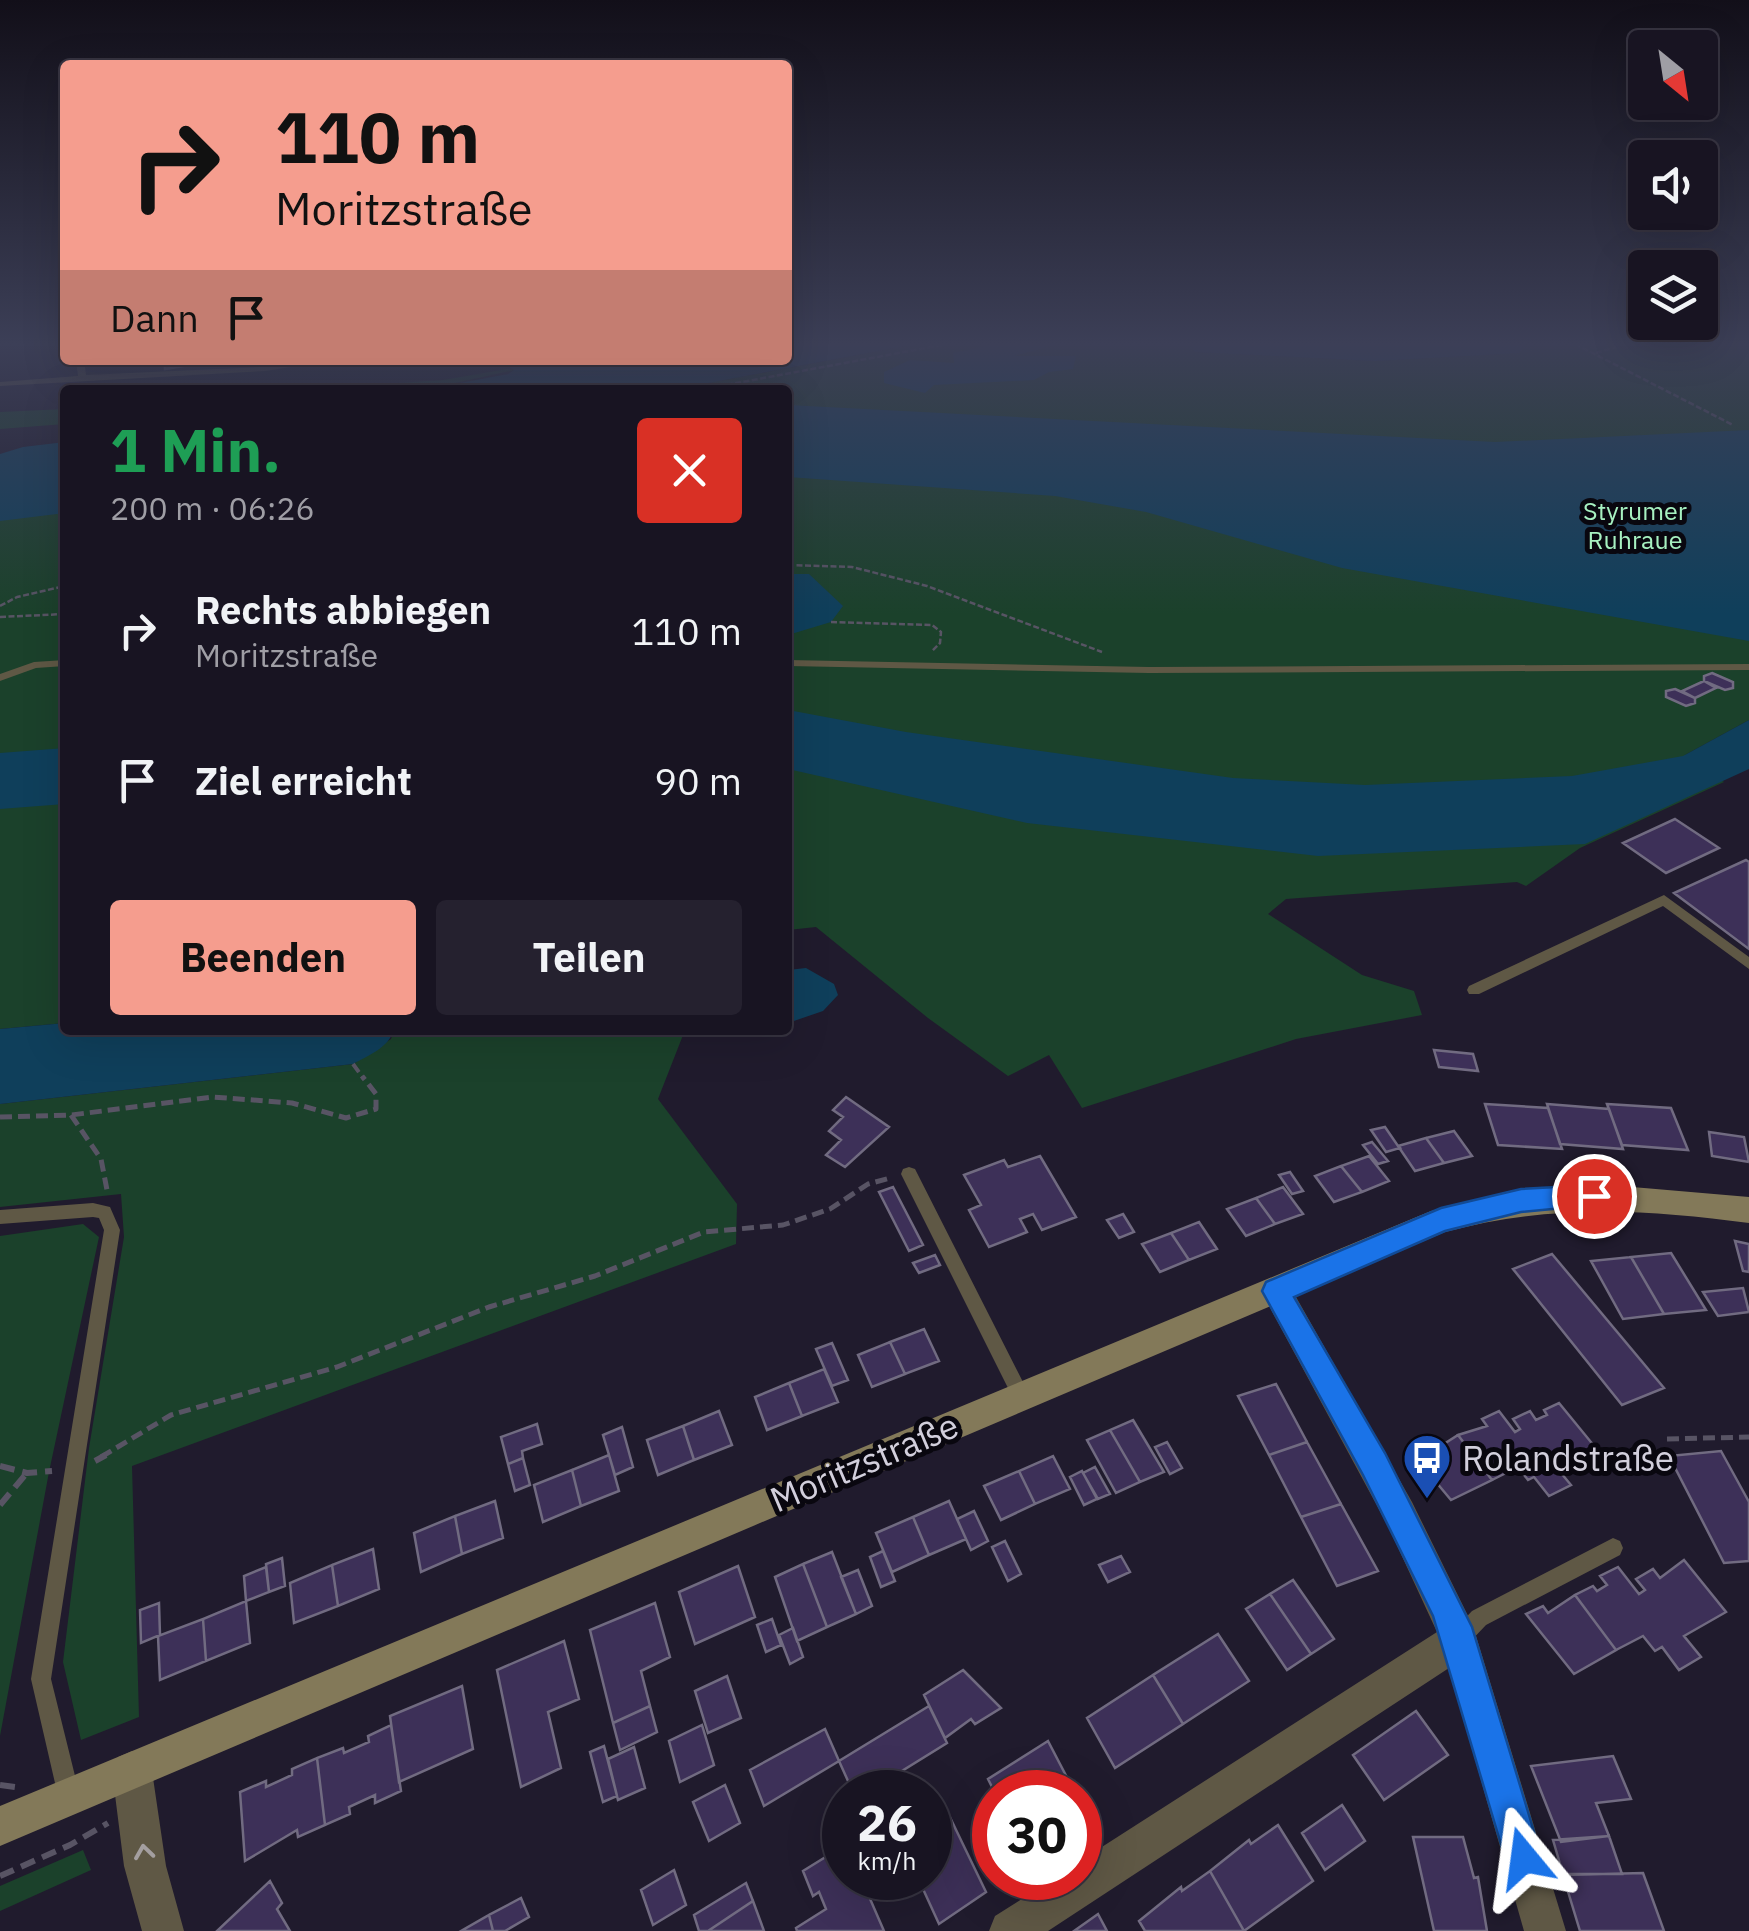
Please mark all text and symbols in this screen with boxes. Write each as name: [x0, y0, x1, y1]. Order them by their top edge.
north arrow: [1628, 30, 1718, 120]
map controls: [1628, 30, 1718, 340]
text: 110 m: [275, 91, 480, 182]
icon: right: [110, 100, 240, 230]
button: sound: [1628, 140, 1718, 230]
text: Moritzstraße: [275, 179, 532, 237]
button: layers: [1628, 250, 1718, 340]
icon: arrive: [219, 290, 274, 345]
text: Dann: [110, 293, 199, 342]
text: 1 Min.: [110, 410, 281, 489]
button: close: [637, 418, 742, 523]
text: 200 m · 06:26: [110, 487, 315, 529]
park label: Styrumer Ruhraue: [1583, 494, 1687, 556]
text: Rechts abbiegen: [195, 585, 491, 634]
icon: right: [110, 603, 165, 658]
text: 110 m: [631, 606, 742, 655]
text: Moritzstraße: [195, 634, 378, 676]
icon: arrive: [110, 753, 165, 808]
text: Ziel erreicht: [195, 756, 412, 805]
text: 90 m: [654, 756, 742, 805]
button: Beenden: [110, 900, 416, 1015]
button: Teilen: [436, 900, 742, 1015]
pin: [1552, 1154, 1637, 1239]
icon: arrive: [1567, 1169, 1622, 1224]
street label: Moritzstraße: [763, 1402, 965, 1522]
bus stop icon: Rolandstraße: [1401, 1432, 1453, 1500]
place label: Rolandstraße: [1462, 1435, 1674, 1481]
speed limit sign: 30: [972, 1770, 1102, 1900]
text: 26: [857, 1790, 917, 1855]
position arrow: [1472, 1806, 1576, 1910]
one-way arrow: [134, 1844, 155, 1860]
text: km/h: [858, 1844, 916, 1877]

